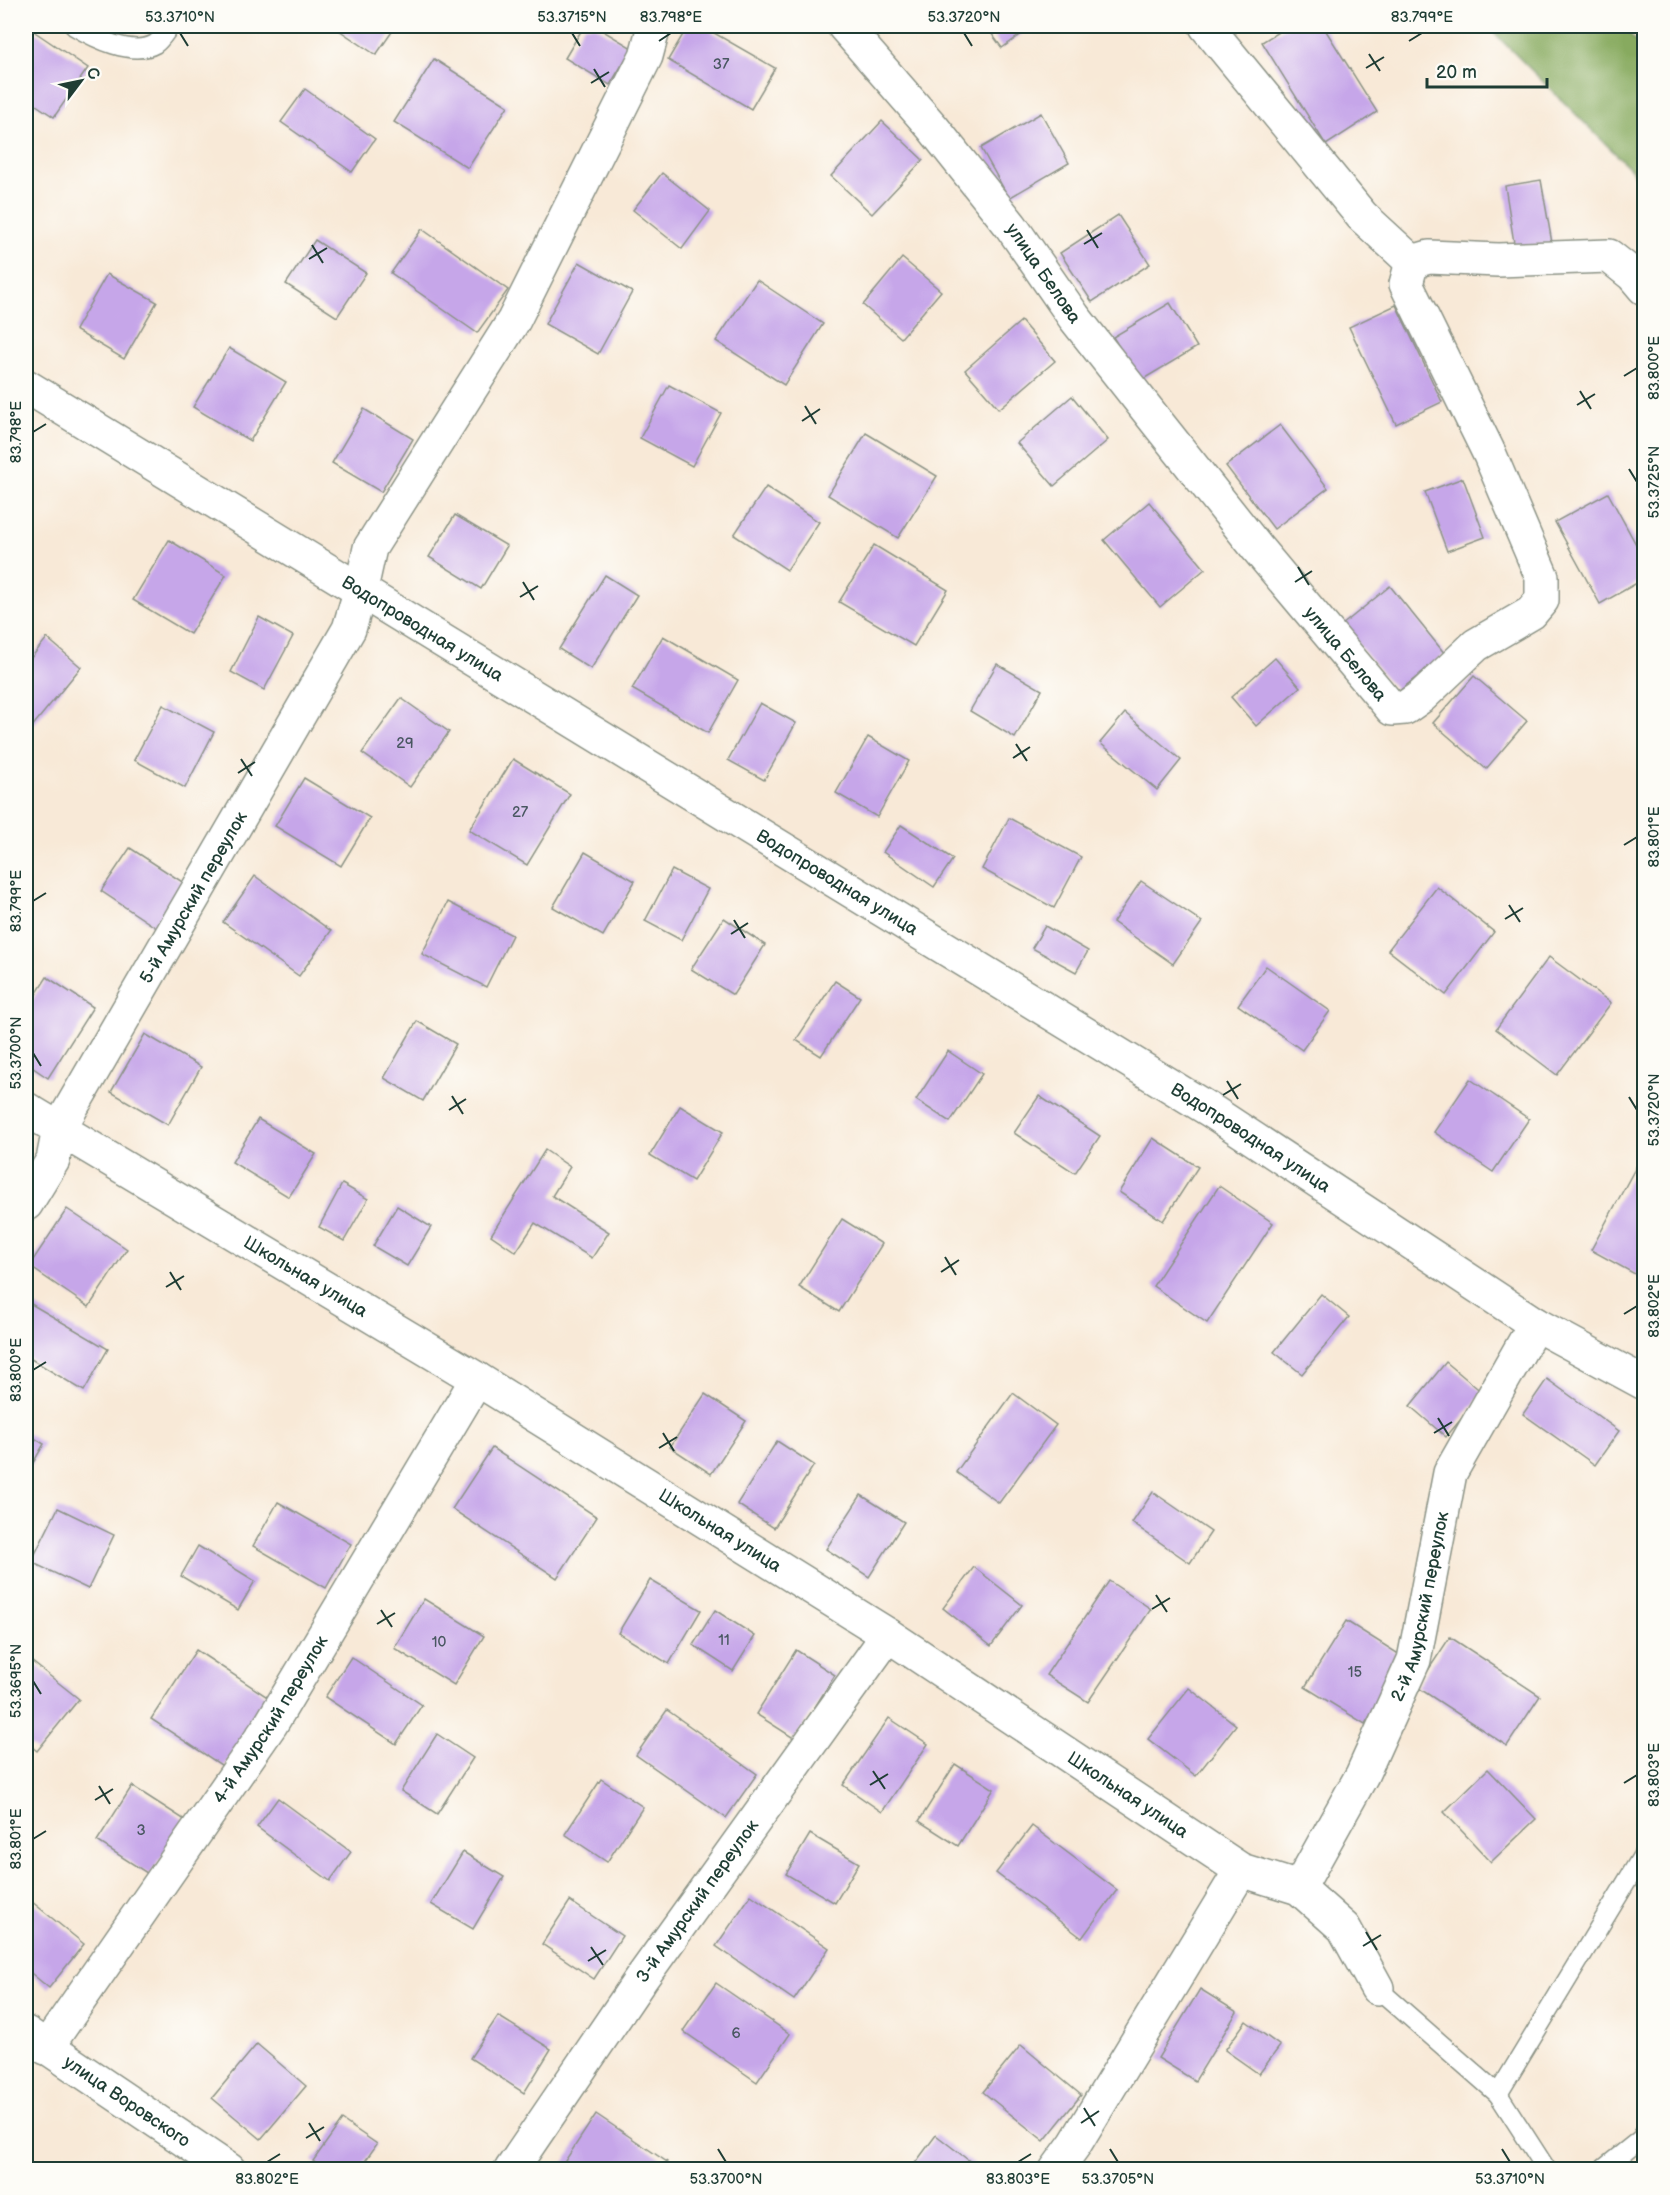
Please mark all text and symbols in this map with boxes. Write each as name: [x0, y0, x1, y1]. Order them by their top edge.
text: 53.3710°N: [145, 8, 215, 27]
text: 53.3715°N: [537, 8, 607, 27]
text: 83.798°E: [640, 8, 702, 27]
text: 53.3720°N: [927, 8, 1001, 27]
text: 83.799°E: [1391, 8, 1453, 27]
north arrow: [51, 51, 111, 111]
scale bar: [1427, 51, 1547, 89]
house number: 37: [713, 55, 730, 74]
text: 20 m: [1436, 62, 1477, 83]
text: С: [81, 64, 103, 84]
street label: улица Белова: [1001, 219, 1085, 328]
text: 83.800°E: [1645, 336, 1664, 400]
text: 83.798°E: [7, 401, 26, 463]
text: 53.3725°N: [1645, 446, 1664, 518]
street label: Водопроводная улица: [338, 572, 507, 687]
street label: улица Белова: [1300, 603, 1391, 706]
house number: 29: [396, 734, 414, 753]
house number: 27: [512, 803, 529, 822]
text: 83.801°E: [1645, 806, 1664, 868]
street label: 5-й Амурский переулок: [136, 808, 252, 987]
street label: Водопроводная улица: [752, 825, 922, 940]
text: 83.799°E: [7, 870, 26, 932]
text: 53.3700°N: [7, 1016, 26, 1090]
text: 53.3720°N: [1645, 1073, 1664, 1147]
street label: Водопроводная улица: [1167, 1079, 1334, 1197]
street label: Школьная улица: [240, 1232, 371, 1322]
text: 83.802°E: [1645, 1274, 1664, 1338]
text: 83.800°E: [7, 1338, 26, 1402]
street label: Школьная улица: [655, 1485, 785, 1577]
street label: 2-й Амурский переулок: [1387, 1509, 1453, 1705]
street label: 4-й Амурский переулок: [209, 1631, 333, 1808]
house number: 11: [718, 1631, 730, 1650]
house number: 10: [432, 1633, 446, 1652]
text: 53.3695°N: [7, 1644, 26, 1718]
house number: 15: [1348, 1663, 1362, 1682]
text: 83.803°E: [1645, 1743, 1664, 1807]
street label: Школьная улица: [1063, 1747, 1192, 1843]
text: 83.801°E: [7, 1808, 26, 1870]
street label: 3-й Амурский переулок: [632, 1815, 763, 1987]
house number: 3: [136, 1821, 146, 1840]
house number: 6: [731, 2024, 741, 2043]
street label: улица Воровского: [60, 2052, 194, 2152]
text: 83.802°E: [235, 2170, 299, 2189]
text: 53.3700°N: [689, 2170, 763, 2189]
text: 83.803°E: [986, 2170, 1050, 2189]
text: 53.3705°N: [1082, 2170, 1154, 2189]
text: 53.3710°N: [1475, 2170, 1545, 2189]

